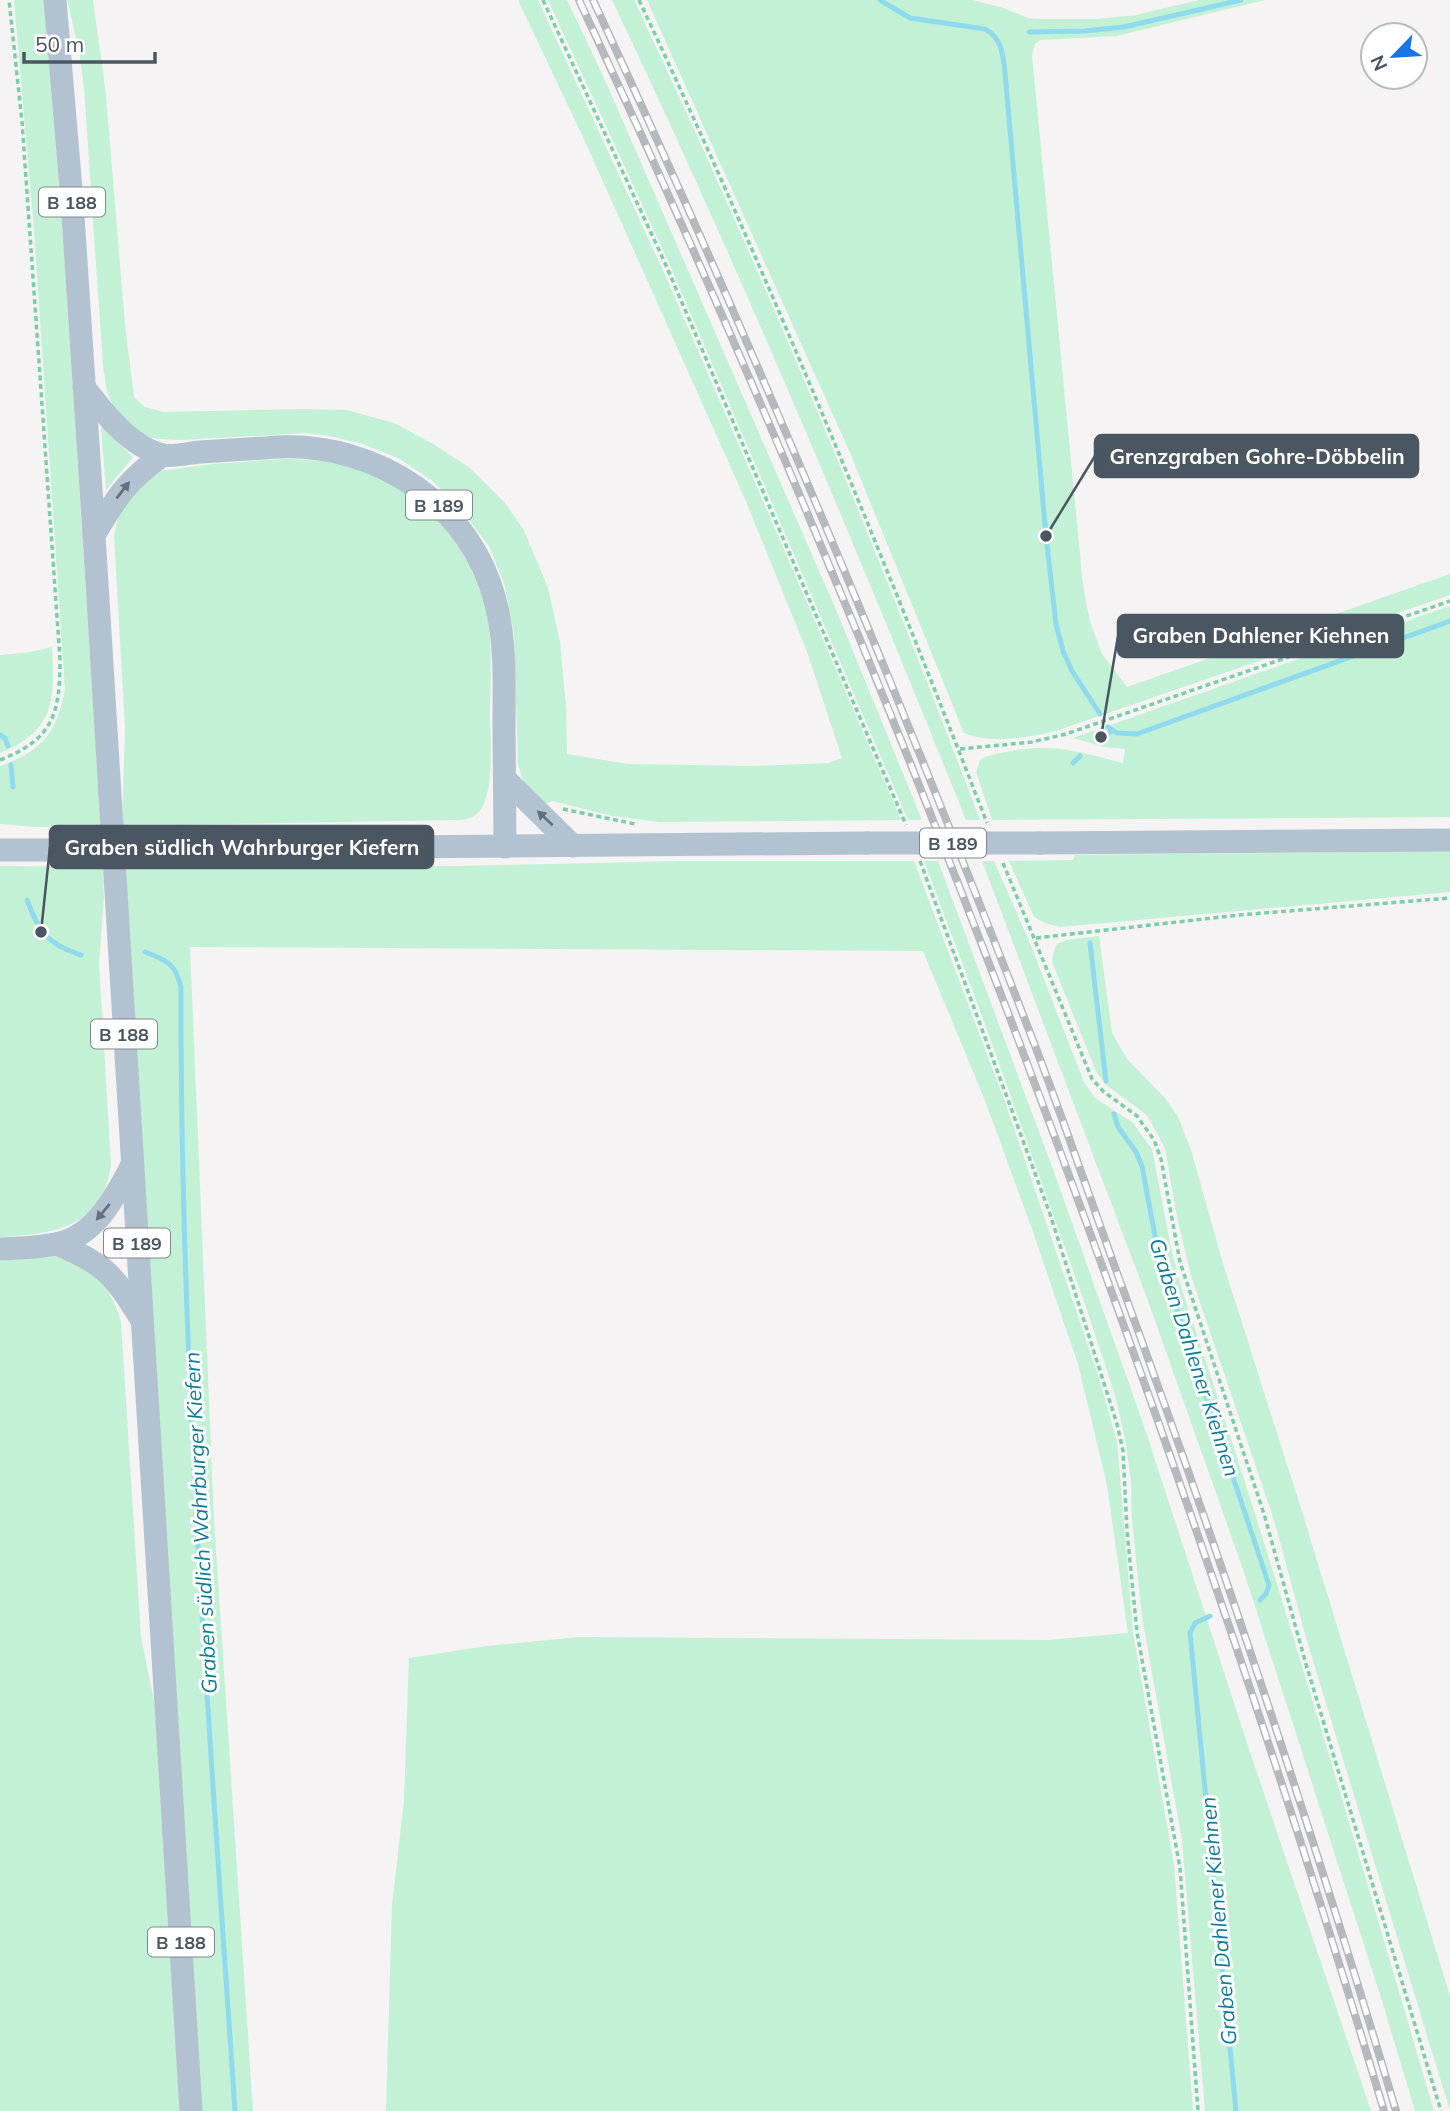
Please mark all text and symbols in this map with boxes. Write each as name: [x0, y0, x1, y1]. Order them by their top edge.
scale bar: [24, 21, 156, 65]
north arrow: [1359, 21, 1429, 91]
text: 50 m: [35, 31, 84, 57]
text: N: [1365, 52, 1393, 75]
road number: B 188: [39, 188, 105, 216]
callout: Grenzgraben Gohre-Döbbelin: [1095, 435, 1418, 477]
text: Grenzgraben Gohre-Döbbelin: [1109, 443, 1405, 469]
one-way arrow: [116, 481, 131, 499]
road number: B 189: [406, 490, 472, 520]
callout: Graben Dahlener Kiehnen: [1118, 615, 1403, 657]
text: Graben Dahlener Kiehnen: [1133, 622, 1389, 648]
one-way arrow: [537, 811, 554, 827]
callout: Graben südlich Wahrburger Kiefern: [50, 826, 433, 868]
road number: B 189: [920, 828, 986, 858]
text: Graben südlich Wahrburger Kiefern: [65, 834, 419, 860]
road number: B 188: [91, 1020, 157, 1049]
one-way arrow: [95, 1203, 110, 1221]
road number: B 189: [104, 1228, 170, 1258]
water label: Graben Dahlener Kiehnen: [1144, 1234, 1246, 1480]
water label: Graben südlich Wahrburger Kiefern: [178, 1351, 222, 1695]
water label: Graben Dahlener Kiehnen: [1194, 1796, 1242, 2046]
road number: B 188: [148, 1928, 214, 1956]

